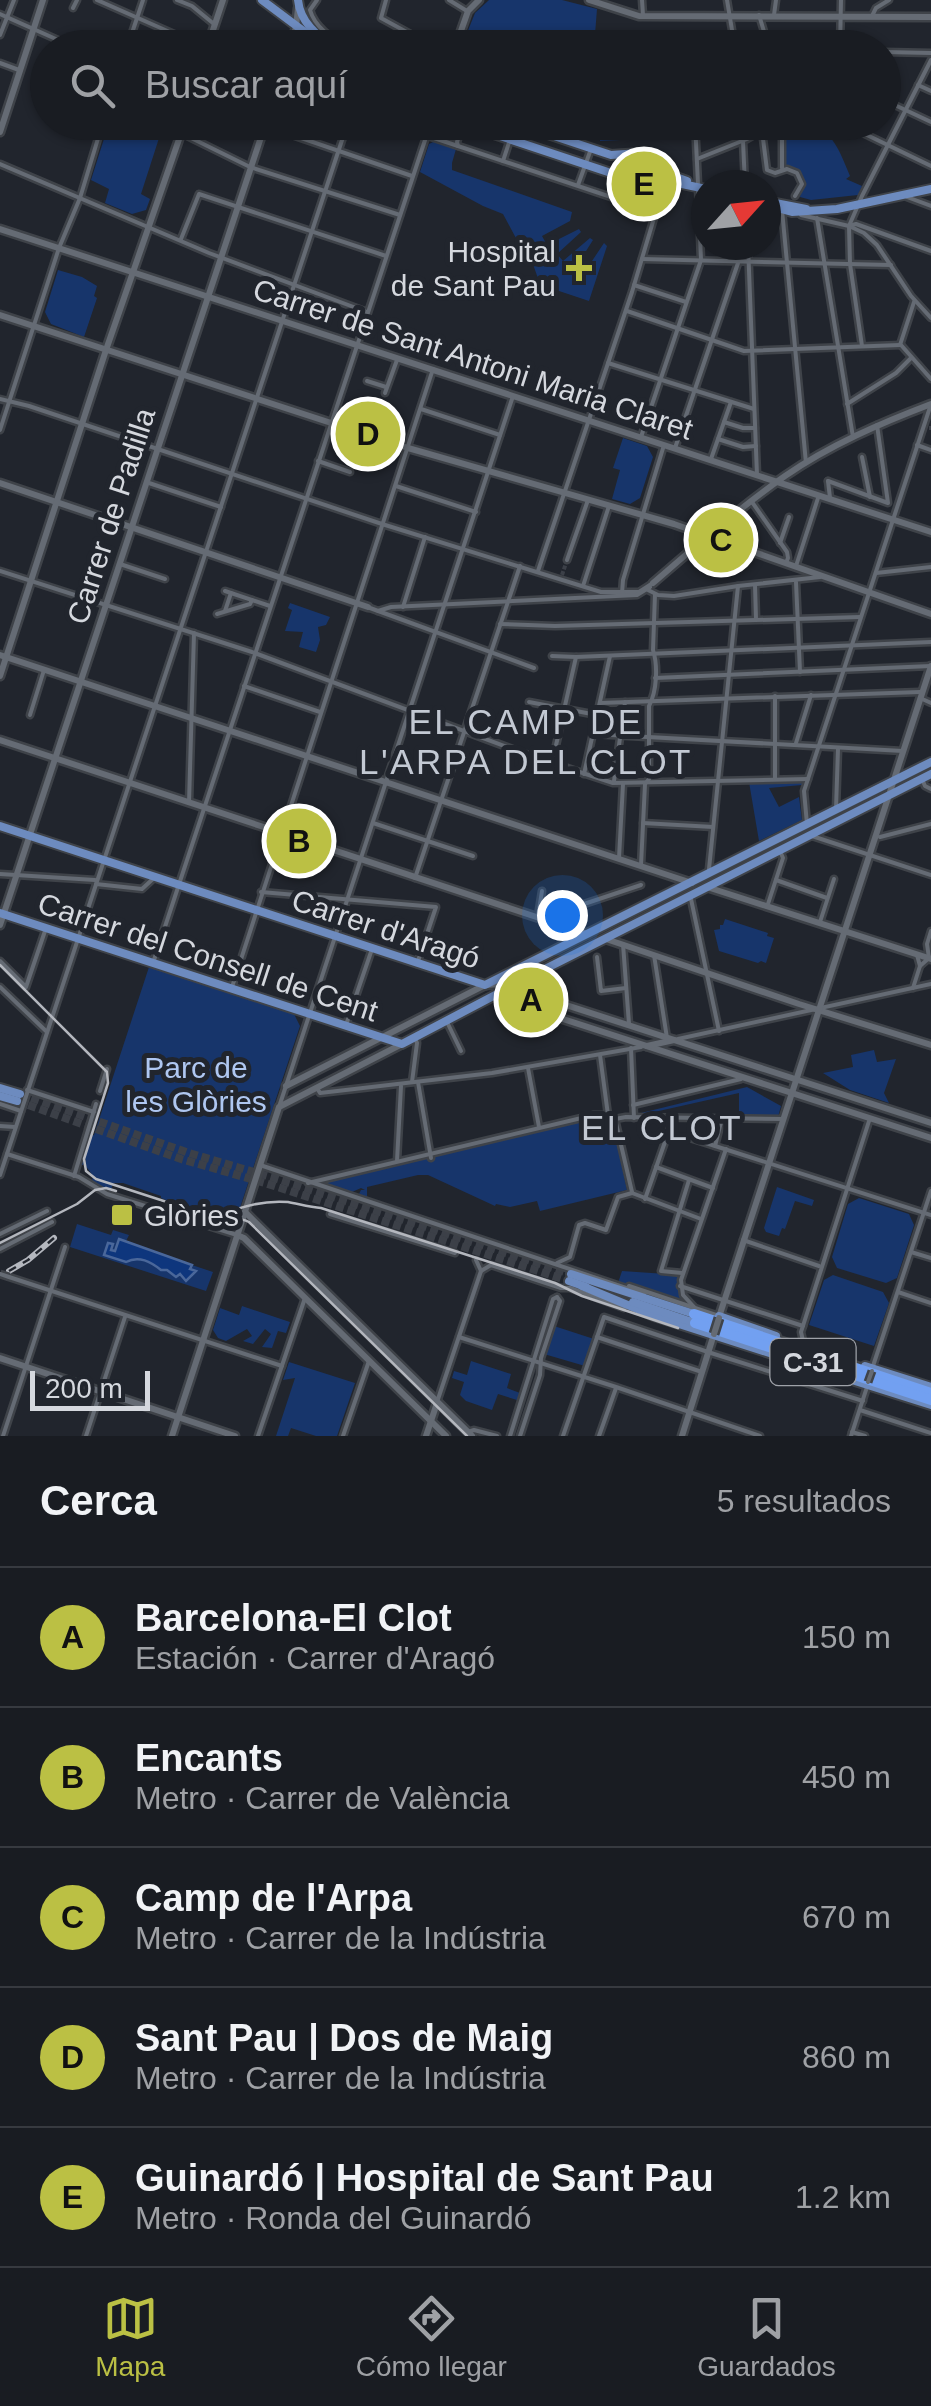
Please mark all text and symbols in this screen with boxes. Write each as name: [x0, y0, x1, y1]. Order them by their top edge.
search box: [30, 30, 901, 140]
icon: search: [65, 58, 120, 113]
text: Buscar aquí: [145, 64, 348, 106]
pin: E: [612, 146, 676, 222]
north arrow: [691, 170, 781, 260]
place label: Hospital de Sant Pau: [391, 235, 556, 302]
marker: Hospital de Sant Pau: [566, 255, 592, 281]
street label: Carrer de Sant Antoni Maria Claret: [249, 272, 698, 446]
pin: D: [336, 396, 400, 472]
street label: Carrer de Padilla: [61, 404, 162, 628]
pin: C: [688, 502, 754, 578]
district label: EL CAMP DE L'ARPA DEL CLOT: [359, 702, 693, 781]
pin: B: [266, 804, 332, 878]
street label: Carrer d'Aragó: [288, 883, 484, 975]
street label: Carrer del Consell de Cent: [34, 886, 383, 1028]
your location: [537, 890, 588, 941]
pin: A: [498, 962, 564, 1038]
park label: Parc de les Glòries: [125, 1051, 267, 1118]
district label: EL CLOT: [581, 1108, 743, 1147]
place label: Glòries: [144, 1199, 239, 1232]
marker: Glòries: [109, 1202, 135, 1228]
road number: C-31: [770, 1339, 856, 1385]
scale bar: [30, 1366, 150, 1410]
text: 200 m: [45, 1373, 123, 1404]
text: Cerca: [40, 1477, 157, 1524]
text: 5 resultados: [717, 1483, 891, 1519]
text: Barcelona-El Clot: [135, 1597, 452, 1639]
text: A: [61, 1619, 84, 1655]
text: 150 m: [802, 1619, 891, 1655]
text: Estación · Carrer d'Aragó: [135, 1640, 495, 1676]
text: Encants: [135, 1737, 283, 1779]
text: B: [61, 1759, 84, 1795]
text: 450 m: [802, 1759, 891, 1795]
text: Metro · Carrer de València: [135, 1780, 510, 1816]
text: Camp de l'Arpa: [135, 1877, 412, 1919]
text: C: [61, 1899, 84, 1935]
text: 670 m: [802, 1899, 891, 1935]
text: Metro · Carrer de la Indústria: [135, 1920, 546, 1956]
text: Sant Pau | Dos de Maig: [135, 2017, 553, 2059]
text: D: [61, 2039, 84, 2075]
text: 860 m: [802, 2039, 891, 2075]
text: Metro · Carrer de la Indústria: [135, 2060, 546, 2096]
text: Guinardó | Hospital de Sant Pau: [135, 2157, 714, 2199]
text: E: [62, 2179, 83, 2215]
text: 1.2 km: [795, 2179, 891, 2215]
text: Metro · Ronda del Guinardó: [135, 2200, 532, 2236]
tab: Mapa: [95, 2291, 165, 2383]
tab: Cómo llegar: [356, 2291, 507, 2383]
tab: Guardados: [697, 2291, 836, 2383]

